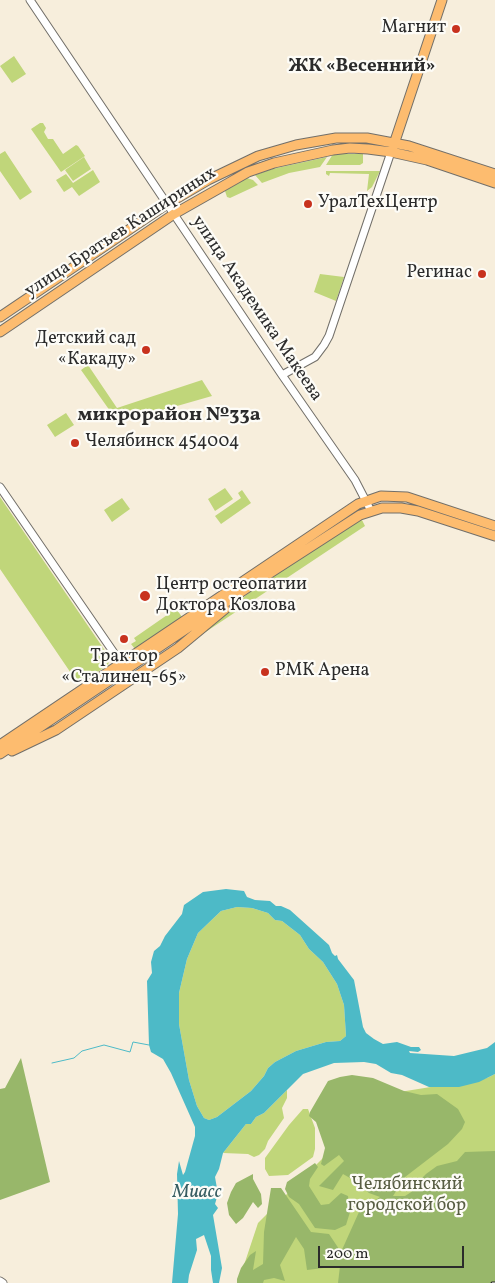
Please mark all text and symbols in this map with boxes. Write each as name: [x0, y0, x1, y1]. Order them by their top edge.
place label: Магнит: [382, 18, 446, 40]
marker: Магнит: [450, 23, 462, 35]
district label: ЖК «Весенний»: [288, 57, 436, 79]
street label: улица Братьев Кашириных: [21, 163, 221, 303]
place label: УралТехЦентр: [318, 193, 438, 215]
marker: УралТехЦентр: [302, 198, 314, 210]
street label: улица Академика Макеева: [186, 212, 326, 406]
place label: Регинас: [407, 263, 472, 285]
marker: Регинас: [476, 268, 488, 280]
place label: Детский сад «Какаду»: [35, 329, 136, 372]
marker: Детский сад «Какаду»: [140, 344, 152, 356]
district label: микрорайон №33а: [77, 404, 261, 428]
place label: Челябинск 454004: [85, 432, 240, 454]
marker: Челябинск 454004: [69, 437, 81, 449]
place label: Центр остеопатии Доктора Козлова: [156, 575, 307, 618]
marker: Центр остеопатии Доктора Козлова: [138, 589, 152, 603]
marker: Трактор «Сталинец-65»: [118, 633, 130, 645]
place label: Трактор «Сталинец-65»: [62, 647, 186, 690]
place label: РМК Арена: [275, 661, 369, 683]
marker: РМК Арена: [259, 666, 271, 678]
park label: Челябинский городской бор: [348, 1175, 466, 1218]
water label: Миасс: [172, 1183, 222, 1205]
scale bar: [320, 1236, 466, 1268]
text: 200 m: [326, 1244, 369, 1265]

